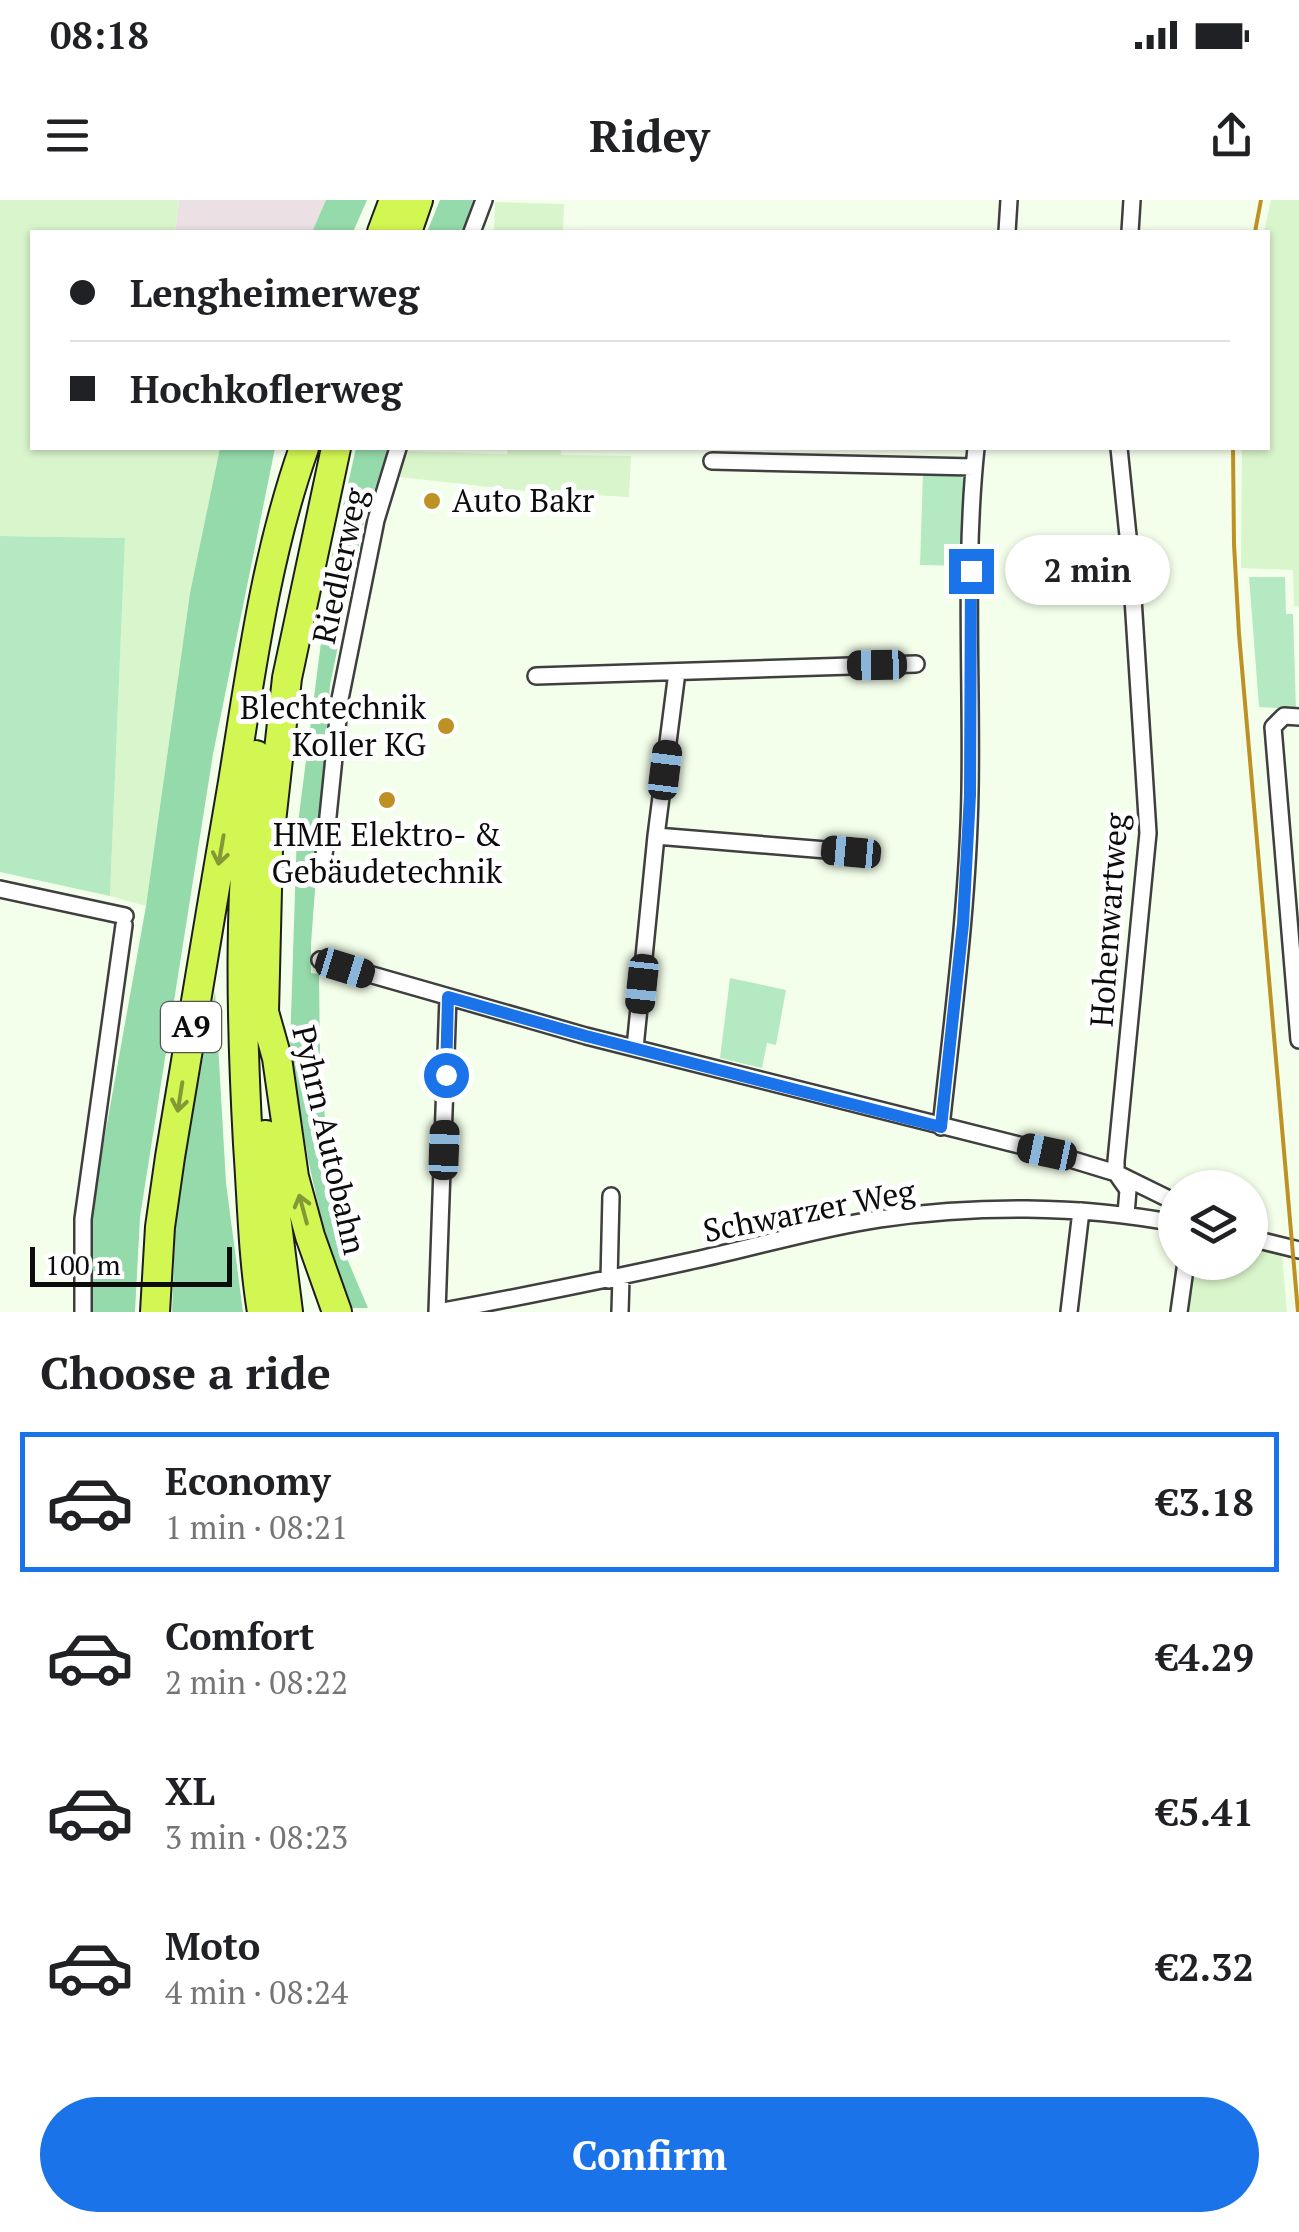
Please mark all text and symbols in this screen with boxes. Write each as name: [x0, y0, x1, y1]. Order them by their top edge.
text: 08:18: [50, 10, 149, 60]
text: Ridey: [589, 105, 710, 165]
icon: menu: [40, 108, 95, 163]
icon: share: [1204, 108, 1259, 163]
text: Lengheimerweg: [130, 268, 419, 318]
text: Hochkoflerweg: [130, 364, 402, 414]
place label: Auto Bakr: [452, 479, 595, 521]
street label: Riedlerweg: [302, 483, 376, 647]
marker: Auto Bakr: [421, 490, 443, 512]
callout: 2 min: [1006, 536, 1171, 606]
route end: [949, 549, 994, 594]
text: 2 min: [1044, 549, 1131, 591]
car: [847, 649, 907, 681]
place label: Blechtechnik Koller KG: [240, 686, 426, 765]
marker: Blechtechnik Koller KG: [435, 715, 457, 737]
car: [646, 738, 684, 802]
marker: HME Elektro- & Gebäudetechnik: [376, 789, 398, 811]
street label: Hohenwartweg: [1080, 810, 1137, 1028]
place label: HME Elektro- & Gebäudetechnik: [272, 813, 503, 892]
one-way arrow: [211, 833, 230, 866]
car: [820, 834, 882, 870]
car: [312, 945, 378, 991]
car: [624, 953, 660, 1015]
road number: A9: [161, 1002, 221, 1052]
street label: Pyhrn Autobahn: [283, 1021, 377, 1258]
route start: [424, 1053, 469, 1098]
one-way arrow: [170, 1080, 188, 1113]
car: [428, 1119, 460, 1181]
car: [1015, 1131, 1079, 1173]
street label: Schwarzer Weg: [699, 1169, 919, 1251]
map controls: [1158, 1170, 1268, 1280]
button: layers: [1158, 1170, 1268, 1280]
one-way arrow: [293, 1194, 311, 1226]
scale bar: [30, 1242, 232, 1286]
text: 100 m: [45, 1246, 121, 1283]
text: Choose a ride: [40, 1342, 331, 1402]
text: Economy: [165, 1456, 331, 1506]
icon: car: [45, 1457, 135, 1547]
text: €3.18: [1157, 1477, 1254, 1527]
text: 1 min · 08:21: [165, 1506, 348, 1548]
text: Comfort: [165, 1611, 314, 1661]
icon: car: [45, 1612, 135, 1702]
text: €4.29: [1157, 1632, 1254, 1682]
text: 2 min · 08:22: [165, 1661, 348, 1703]
text: XL: [165, 1766, 215, 1816]
icon: car: [45, 1767, 135, 1857]
text: €5.41: [1157, 1787, 1254, 1837]
text: 3 min · 08:23: [165, 1816, 348, 1858]
text: Moto: [165, 1921, 260, 1971]
icon: car: [45, 1922, 135, 2012]
text: €2.32: [1157, 1942, 1254, 1992]
text: 4 min · 08:24: [165, 1971, 348, 2013]
button: Confirm: [40, 2097, 1259, 2212]

